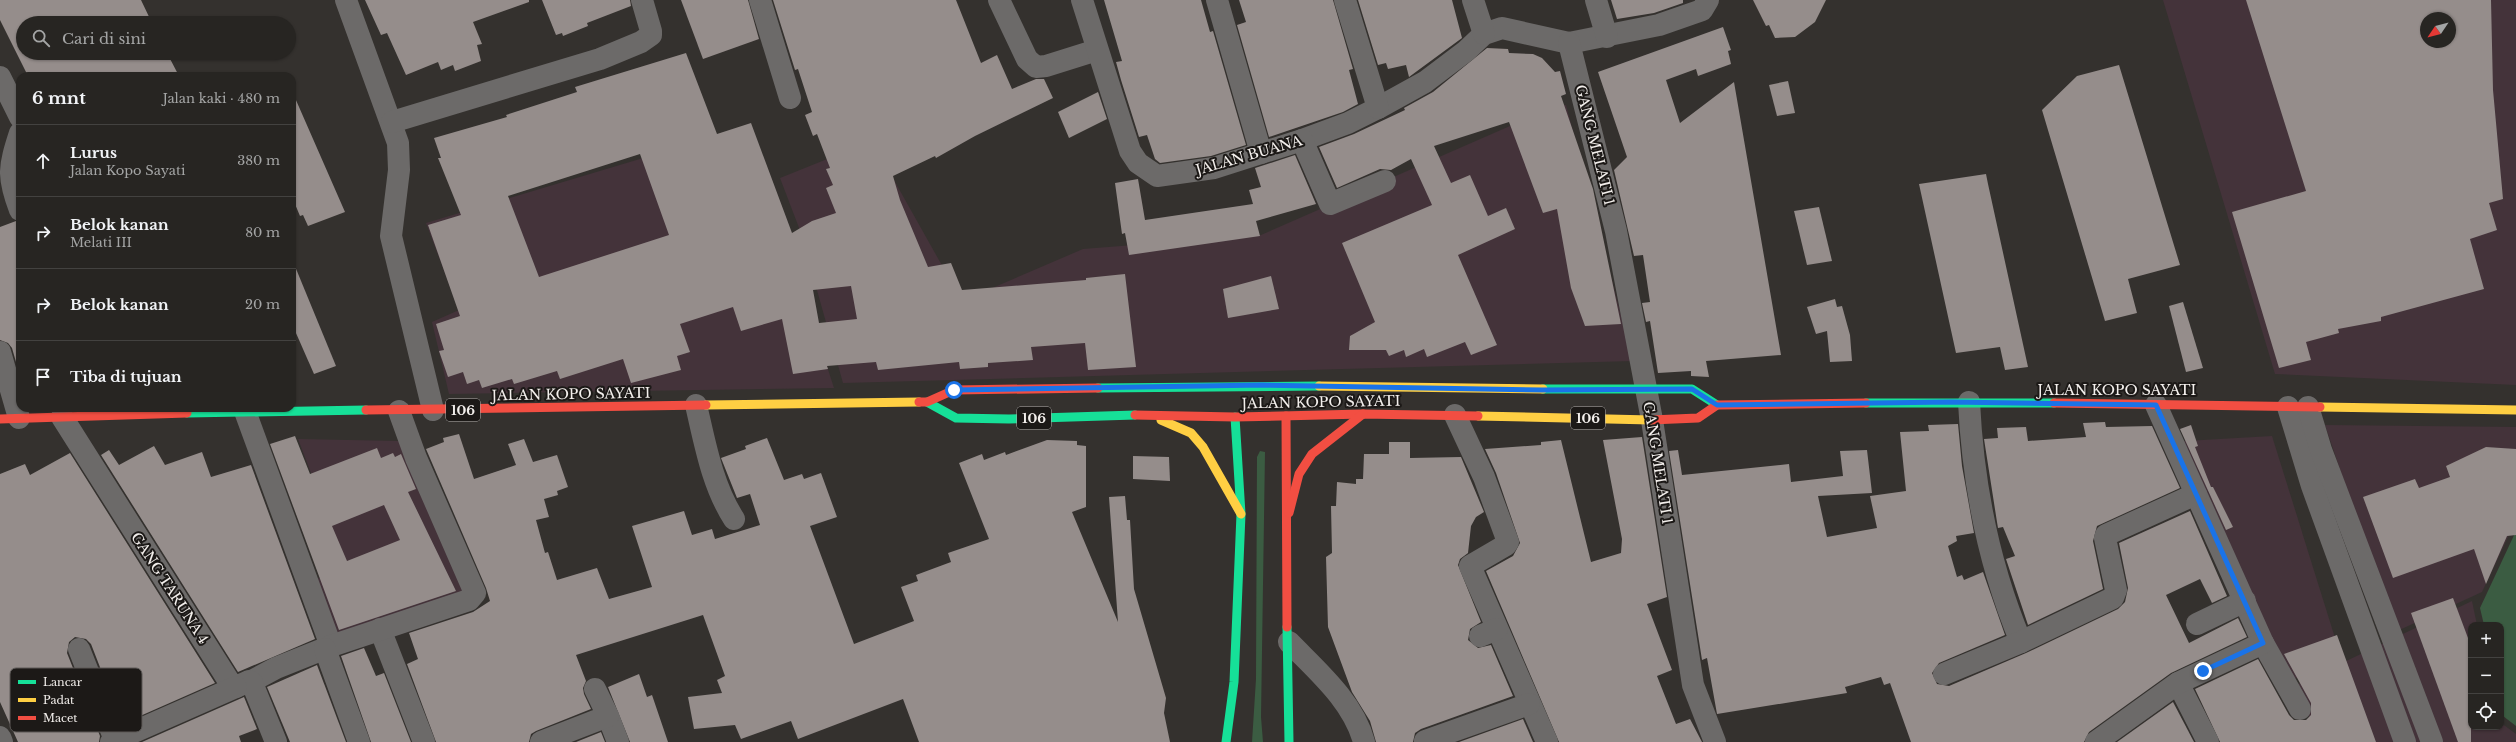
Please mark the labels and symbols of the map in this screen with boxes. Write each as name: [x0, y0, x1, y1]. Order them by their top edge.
north arrow: [2420, 12, 2456, 48]
street label: GANG MELATI 1: [1571, 83, 1619, 207]
street label: JALAN BUANA: [1192, 131, 1305, 179]
route start: [945, 381, 963, 399]
street label: JALAN KOPO SAYATI: [2036, 381, 2197, 399]
street label: JALAN KOPO SAYATI: [489, 384, 651, 404]
street label: JALAN KOPO SAYATI: [1239, 392, 1401, 412]
road number: 106: [446, 399, 480, 421]
street label: GANG MELATI 1: [1639, 400, 1677, 526]
road number: 106: [1017, 407, 1051, 429]
road number: 106: [1571, 407, 1605, 429]
street label: GANG TARUNA 4: [127, 529, 213, 647]
route end: [2194, 662, 2212, 680]
legend: [10, 668, 142, 732]
text: Lancar: [43, 675, 83, 689]
text: Padat: [43, 693, 75, 707]
text: Macet: [43, 711, 78, 725]

